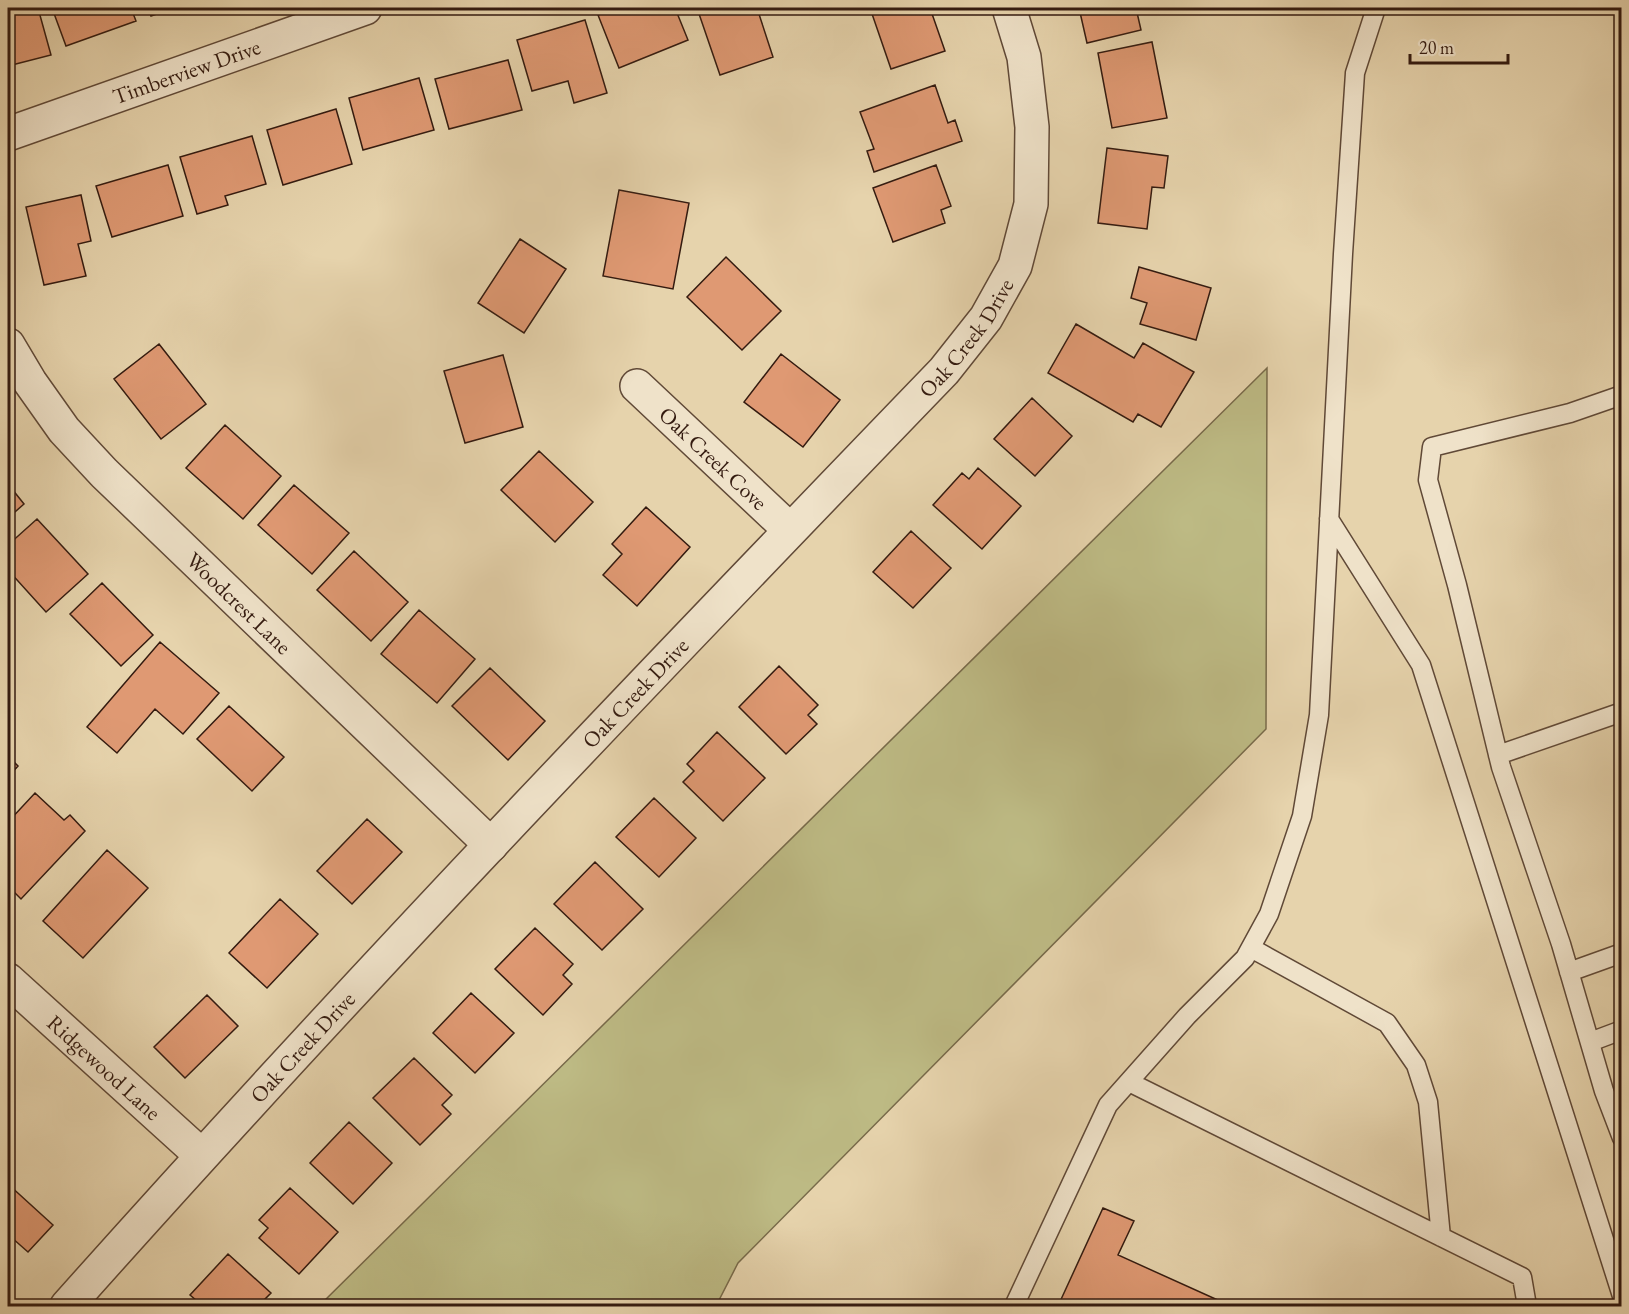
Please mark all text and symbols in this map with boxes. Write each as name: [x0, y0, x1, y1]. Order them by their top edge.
scale bar: [1410, 27, 1508, 65]
street label: Timberview Drive: [108, 32, 264, 111]
text: 20 m: [1419, 36, 1454, 59]
street label: Oak Creek Drive: [912, 273, 1020, 403]
street label: Oak Creek Cove: [653, 400, 774, 516]
street label: Woodcrest Lane: [180, 545, 298, 661]
street label: Oak Creek Drive: [576, 631, 695, 754]
street label: Oak Creek Drive: [243, 985, 361, 1109]
street label: Ridgewood Lane: [41, 1008, 168, 1127]

